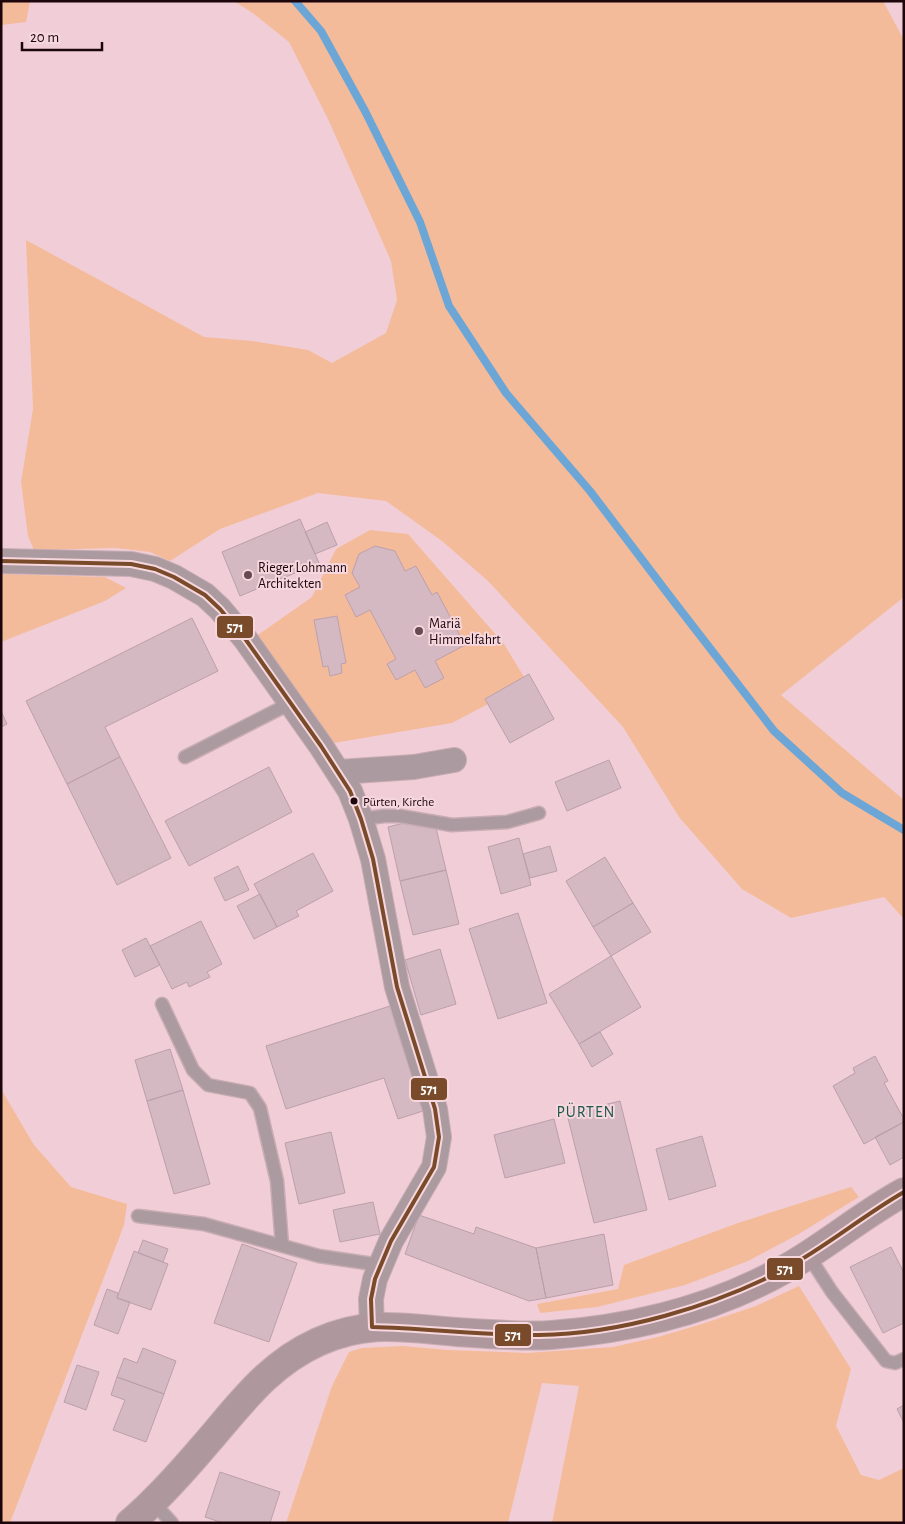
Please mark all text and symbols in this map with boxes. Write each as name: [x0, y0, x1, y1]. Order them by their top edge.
scale bar: [22, 20, 102, 52]
text: 20 m: [30, 30, 59, 45]
place label: Rieger Lohmann Architekten: [258, 561, 347, 591]
marker: Rieger Lohmann Architekten: [242, 569, 254, 581]
line badge: 571: [216, 615, 254, 639]
place label: Mariä Himmelfahrt: [429, 617, 501, 647]
text: 571: [226, 621, 244, 635]
marker: Mariä Himmelfahrt: [413, 625, 425, 637]
marker: Pürten, Kirche: [349, 796, 359, 806]
place label: Pürten, Kirche: [363, 796, 434, 809]
line badge: 571: [410, 1077, 448, 1101]
text: 571: [420, 1083, 438, 1097]
district label: PÜRTEN: [556, 1102, 616, 1120]
line badge: 571: [766, 1257, 804, 1281]
text: 571: [776, 1263, 794, 1277]
line badge: 571: [494, 1323, 532, 1347]
text: 571: [504, 1329, 522, 1343]

